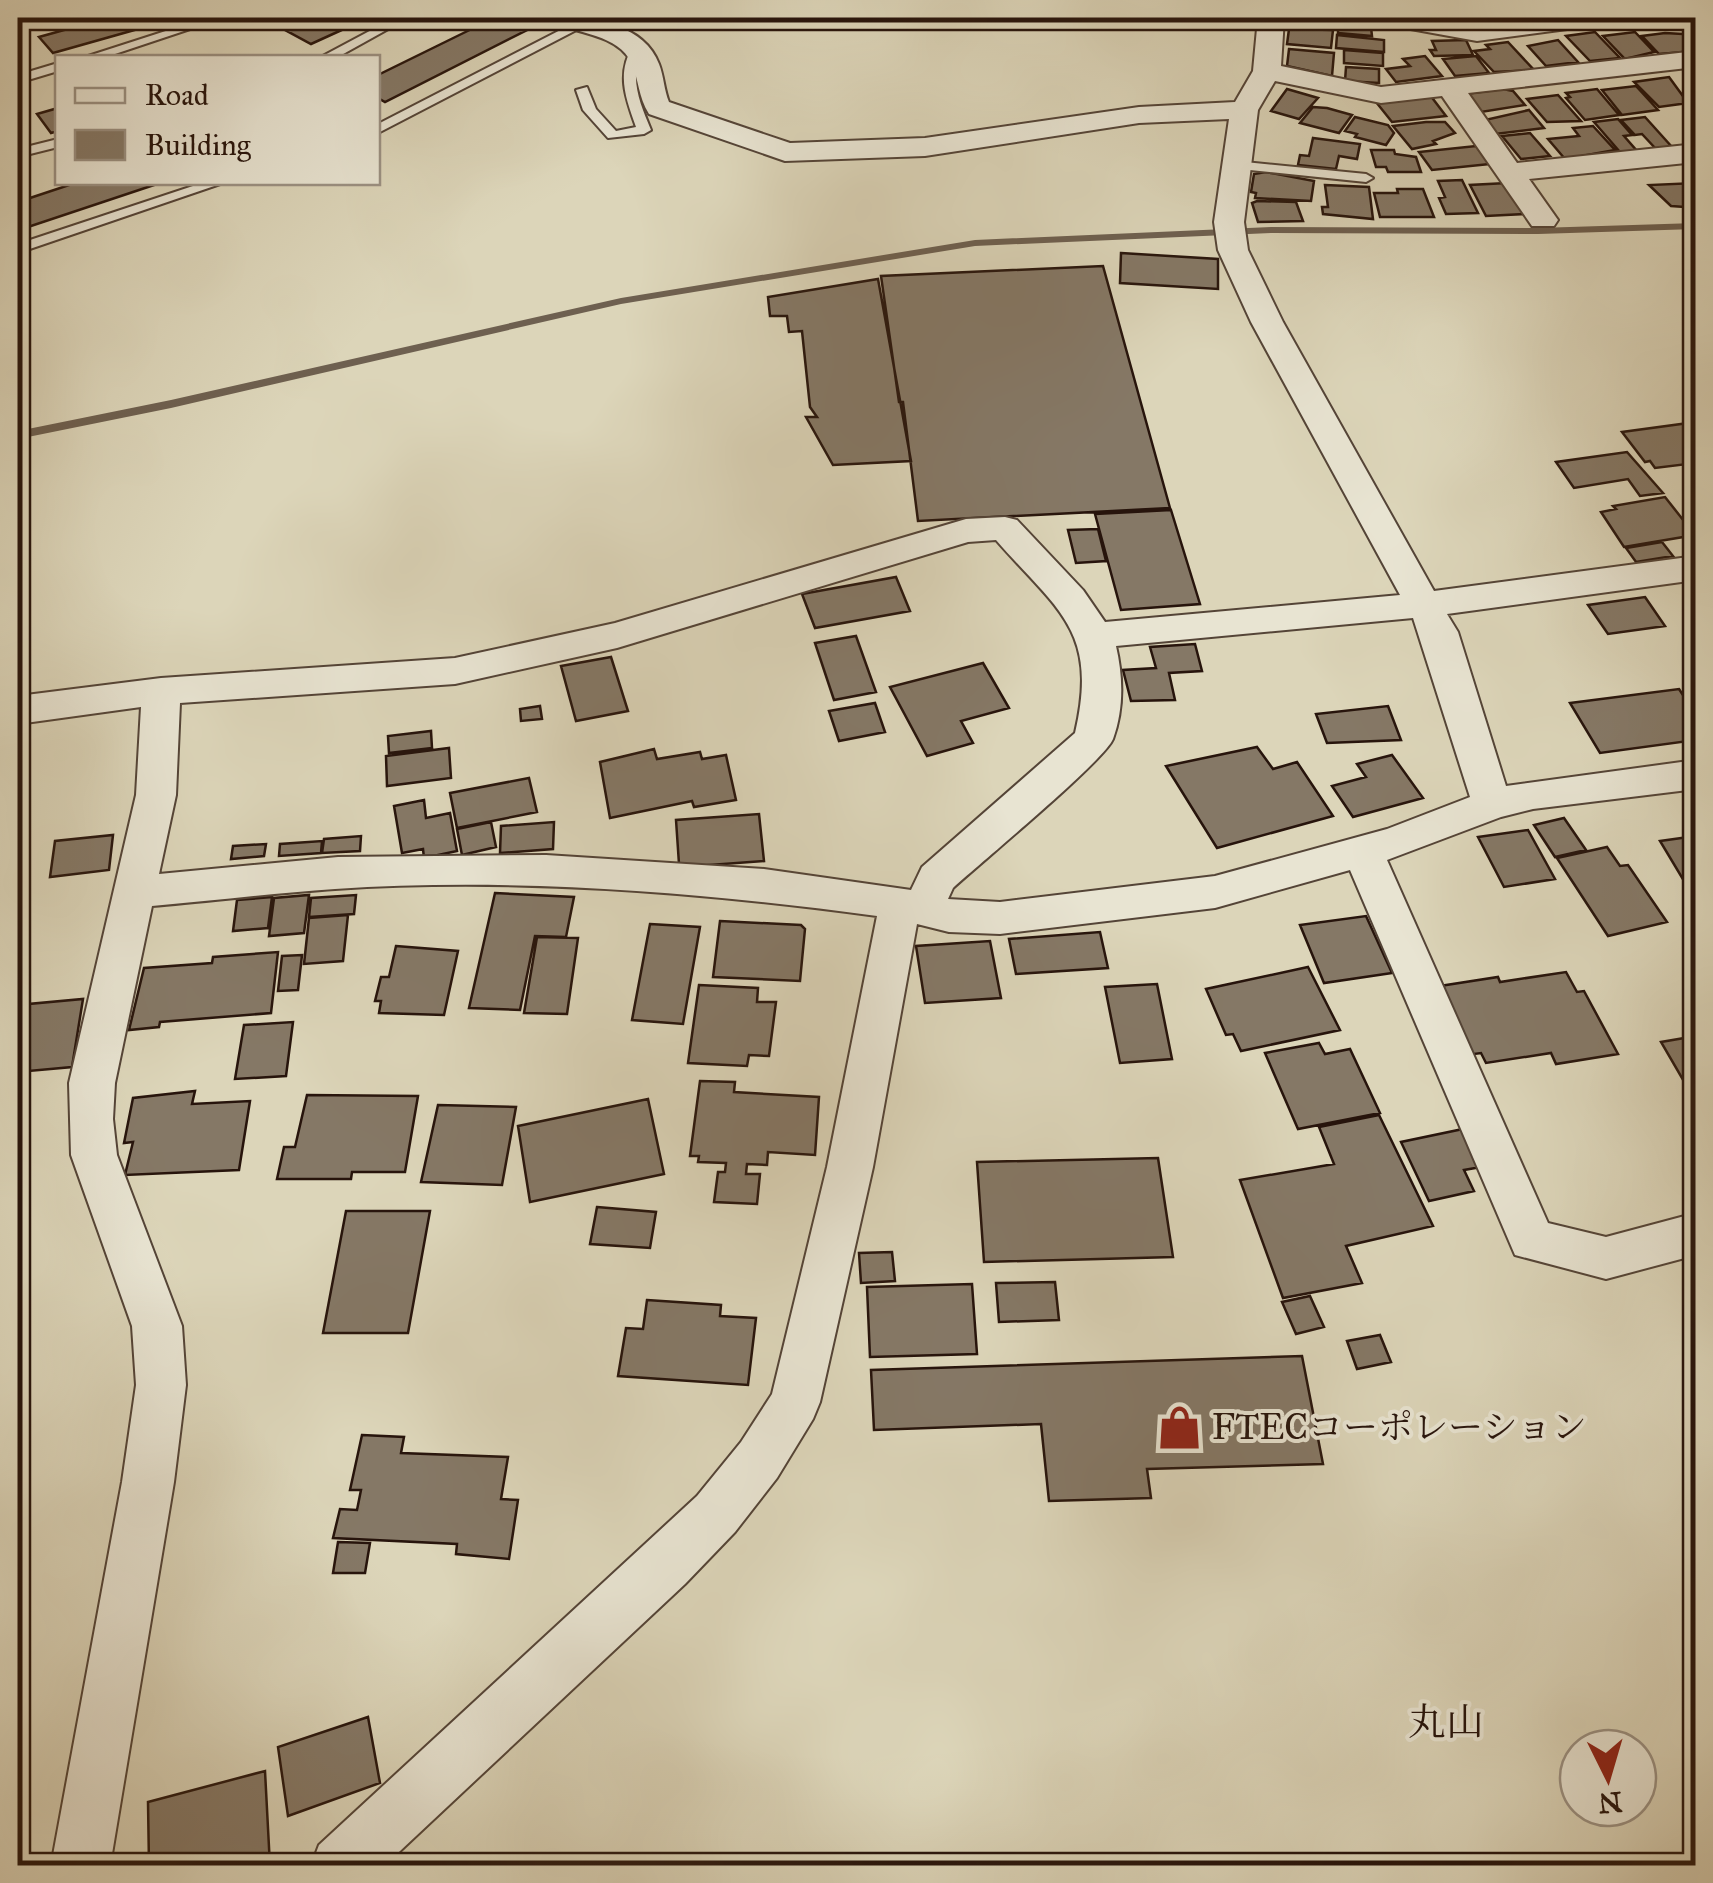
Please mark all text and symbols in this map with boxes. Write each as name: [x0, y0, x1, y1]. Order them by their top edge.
legend: [55, 55, 380, 185]
text: Road: [145, 77, 209, 113]
text: Building: [145, 127, 252, 163]
shop icon: FTECコーポレーション: [1155, 1403, 1203, 1451]
place label: FTECコーポレーション: [1212, 1406, 1587, 1449]
district label: 丸山: [1408, 1699, 1484, 1745]
north arrow: [1558, 1728, 1658, 1828]
text: N: [1597, 1784, 1623, 1821]

